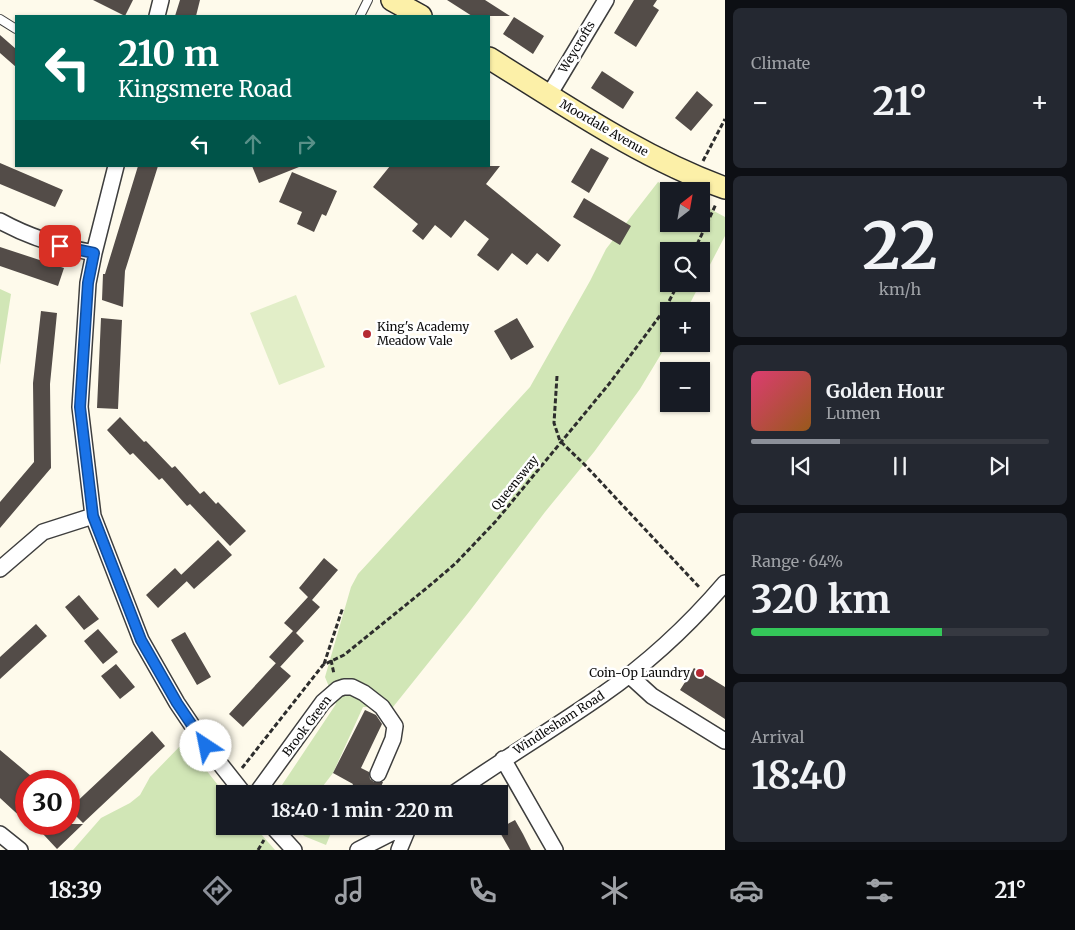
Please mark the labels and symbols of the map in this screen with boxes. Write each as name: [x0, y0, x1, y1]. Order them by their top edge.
street label: Weycrofts: [555, 18, 598, 76]
street label: Moordale Avenue: [557, 96, 651, 159]
north arrow: [660, 182, 710, 232]
pin: [39, 225, 81, 267]
place label: King's Academy Meadow Vale: [377, 319, 469, 348]
marker: King's Academy Meadow Vale: [361, 328, 373, 340]
street label: Queensway: [488, 452, 541, 513]
place label: Coin-Op Laundry: [589, 665, 690, 680]
marker: Coin-Op Laundry: [694, 667, 706, 679]
street label: Windlesham Road: [510, 688, 607, 758]
street label: Brook Green: [279, 692, 334, 759]
position arrow: [179, 719, 231, 771]
speed limit sign: 30: [15, 770, 80, 835]

